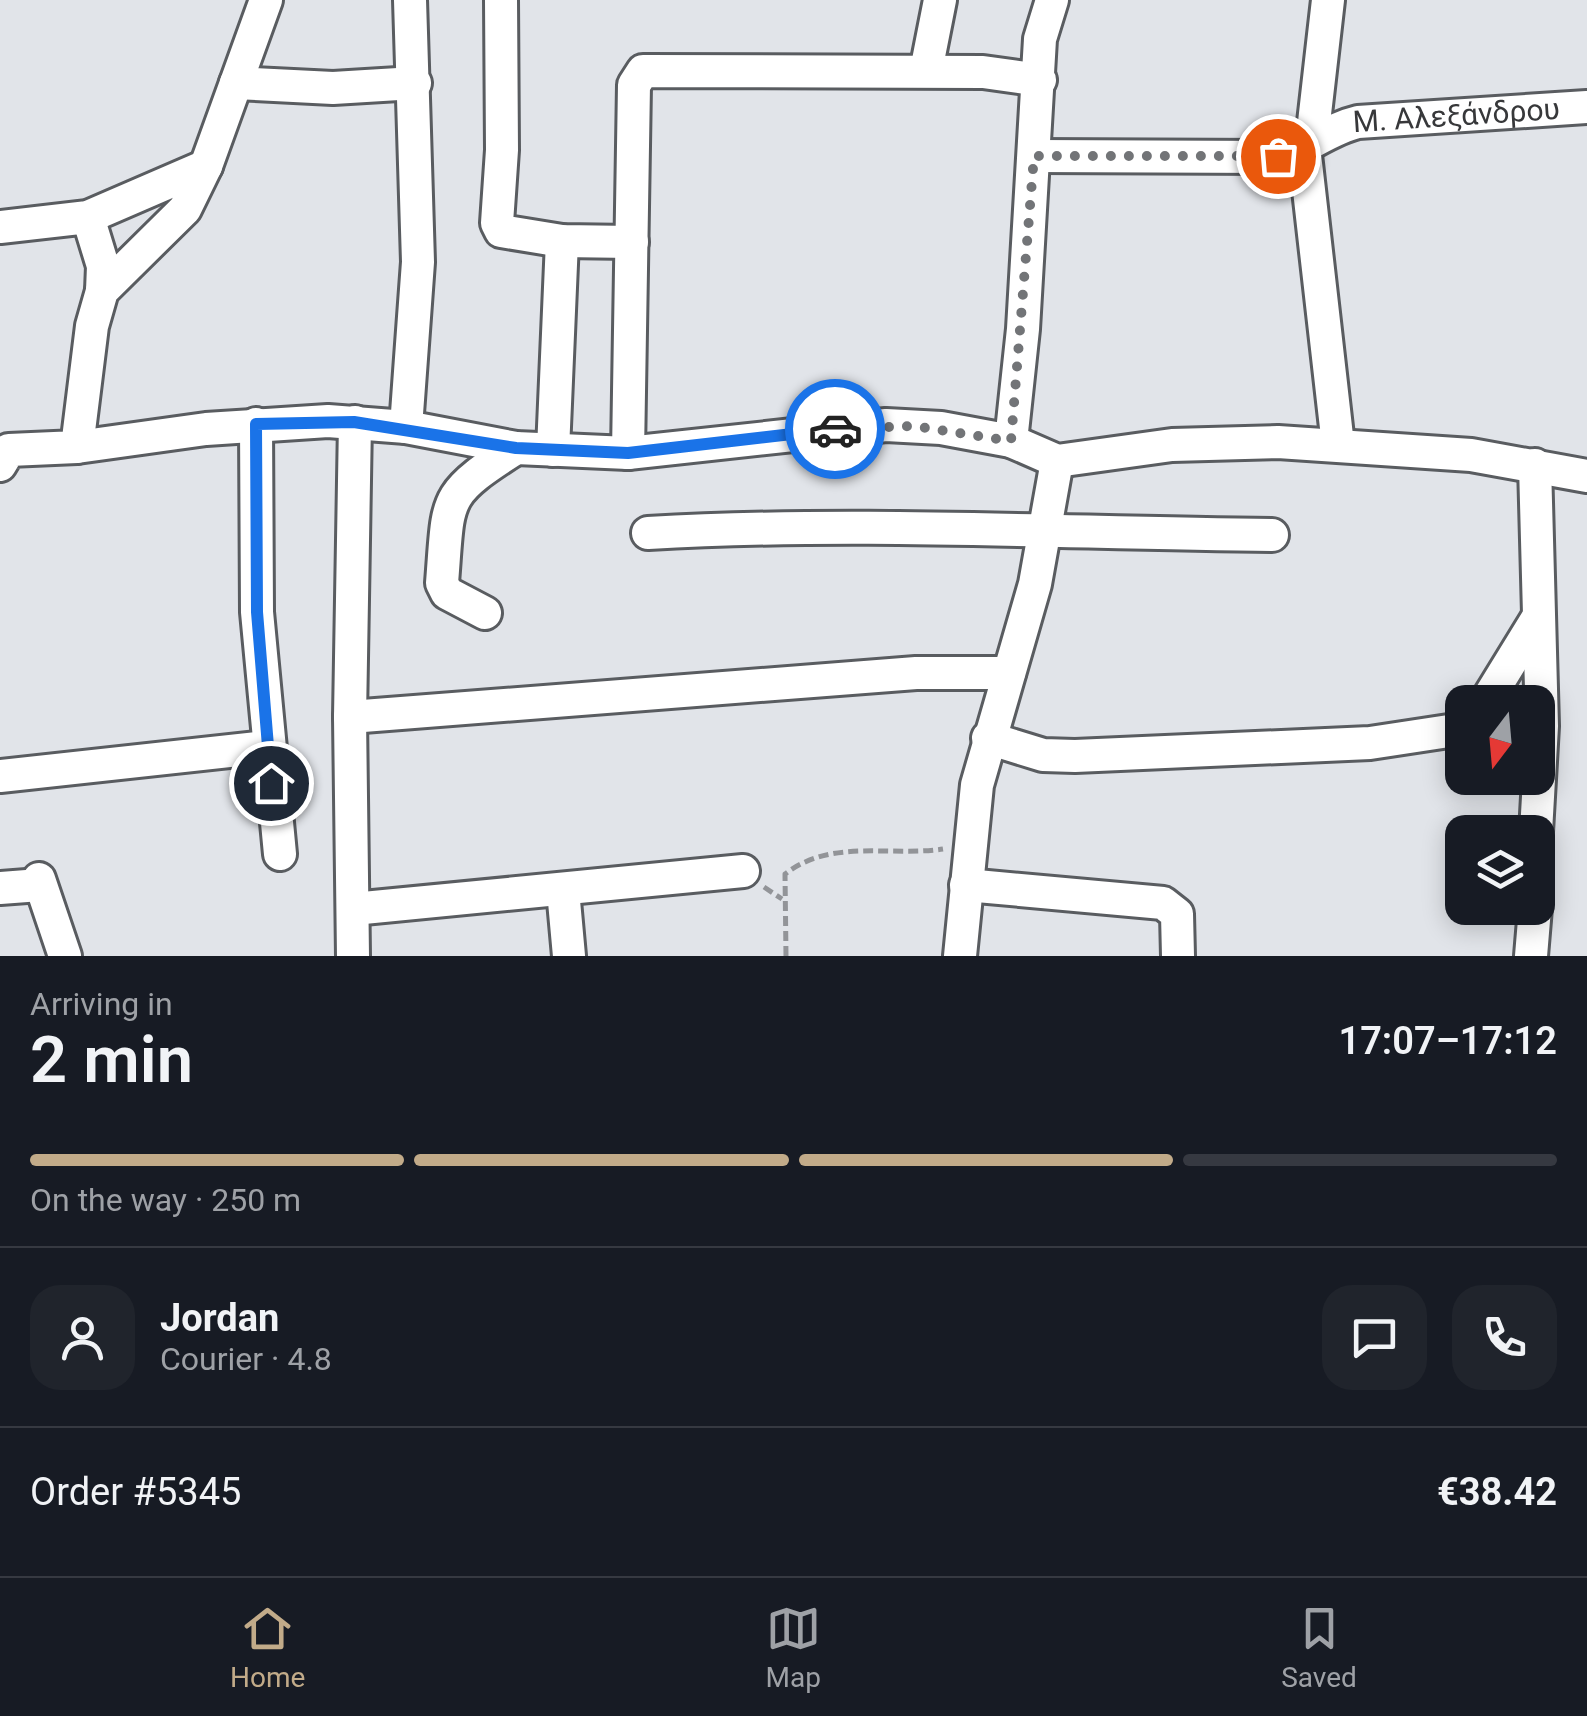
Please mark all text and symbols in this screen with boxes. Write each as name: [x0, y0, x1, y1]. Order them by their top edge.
street label: Μ. Αλεξάνδρου: [1352, 91, 1561, 139]
pin: [1236, 114, 1321, 199]
icon: bag: [1251, 129, 1306, 184]
courier: [785, 379, 885, 479]
icon: car: [808, 402, 863, 457]
north arrow: [1445, 685, 1555, 795]
map controls: [1445, 685, 1555, 925]
pin: [229, 741, 314, 826]
icon: home: [244, 756, 299, 811]
button: layers: [1445, 815, 1555, 925]
text: Arriving in: [30, 985, 173, 1023]
text: 17:07–17:12: [1338, 1019, 1557, 1063]
text: 2 min: [30, 1022, 193, 1098]
text: On the way · 250 m: [30, 1181, 301, 1219]
button: person: [30, 1285, 135, 1390]
button: chat: [1322, 1285, 1427, 1390]
button: phone: [1452, 1285, 1557, 1390]
text: Jordan: [160, 1296, 279, 1340]
text: Courier · 4.8: [160, 1340, 332, 1378]
text: Order #5345: [30, 1470, 241, 1514]
text: €38.42: [1437, 1470, 1557, 1514]
tab: Home: [230, 1601, 305, 1694]
tab: Map: [766, 1601, 821, 1694]
tab: Saved: [1281, 1601, 1357, 1694]

